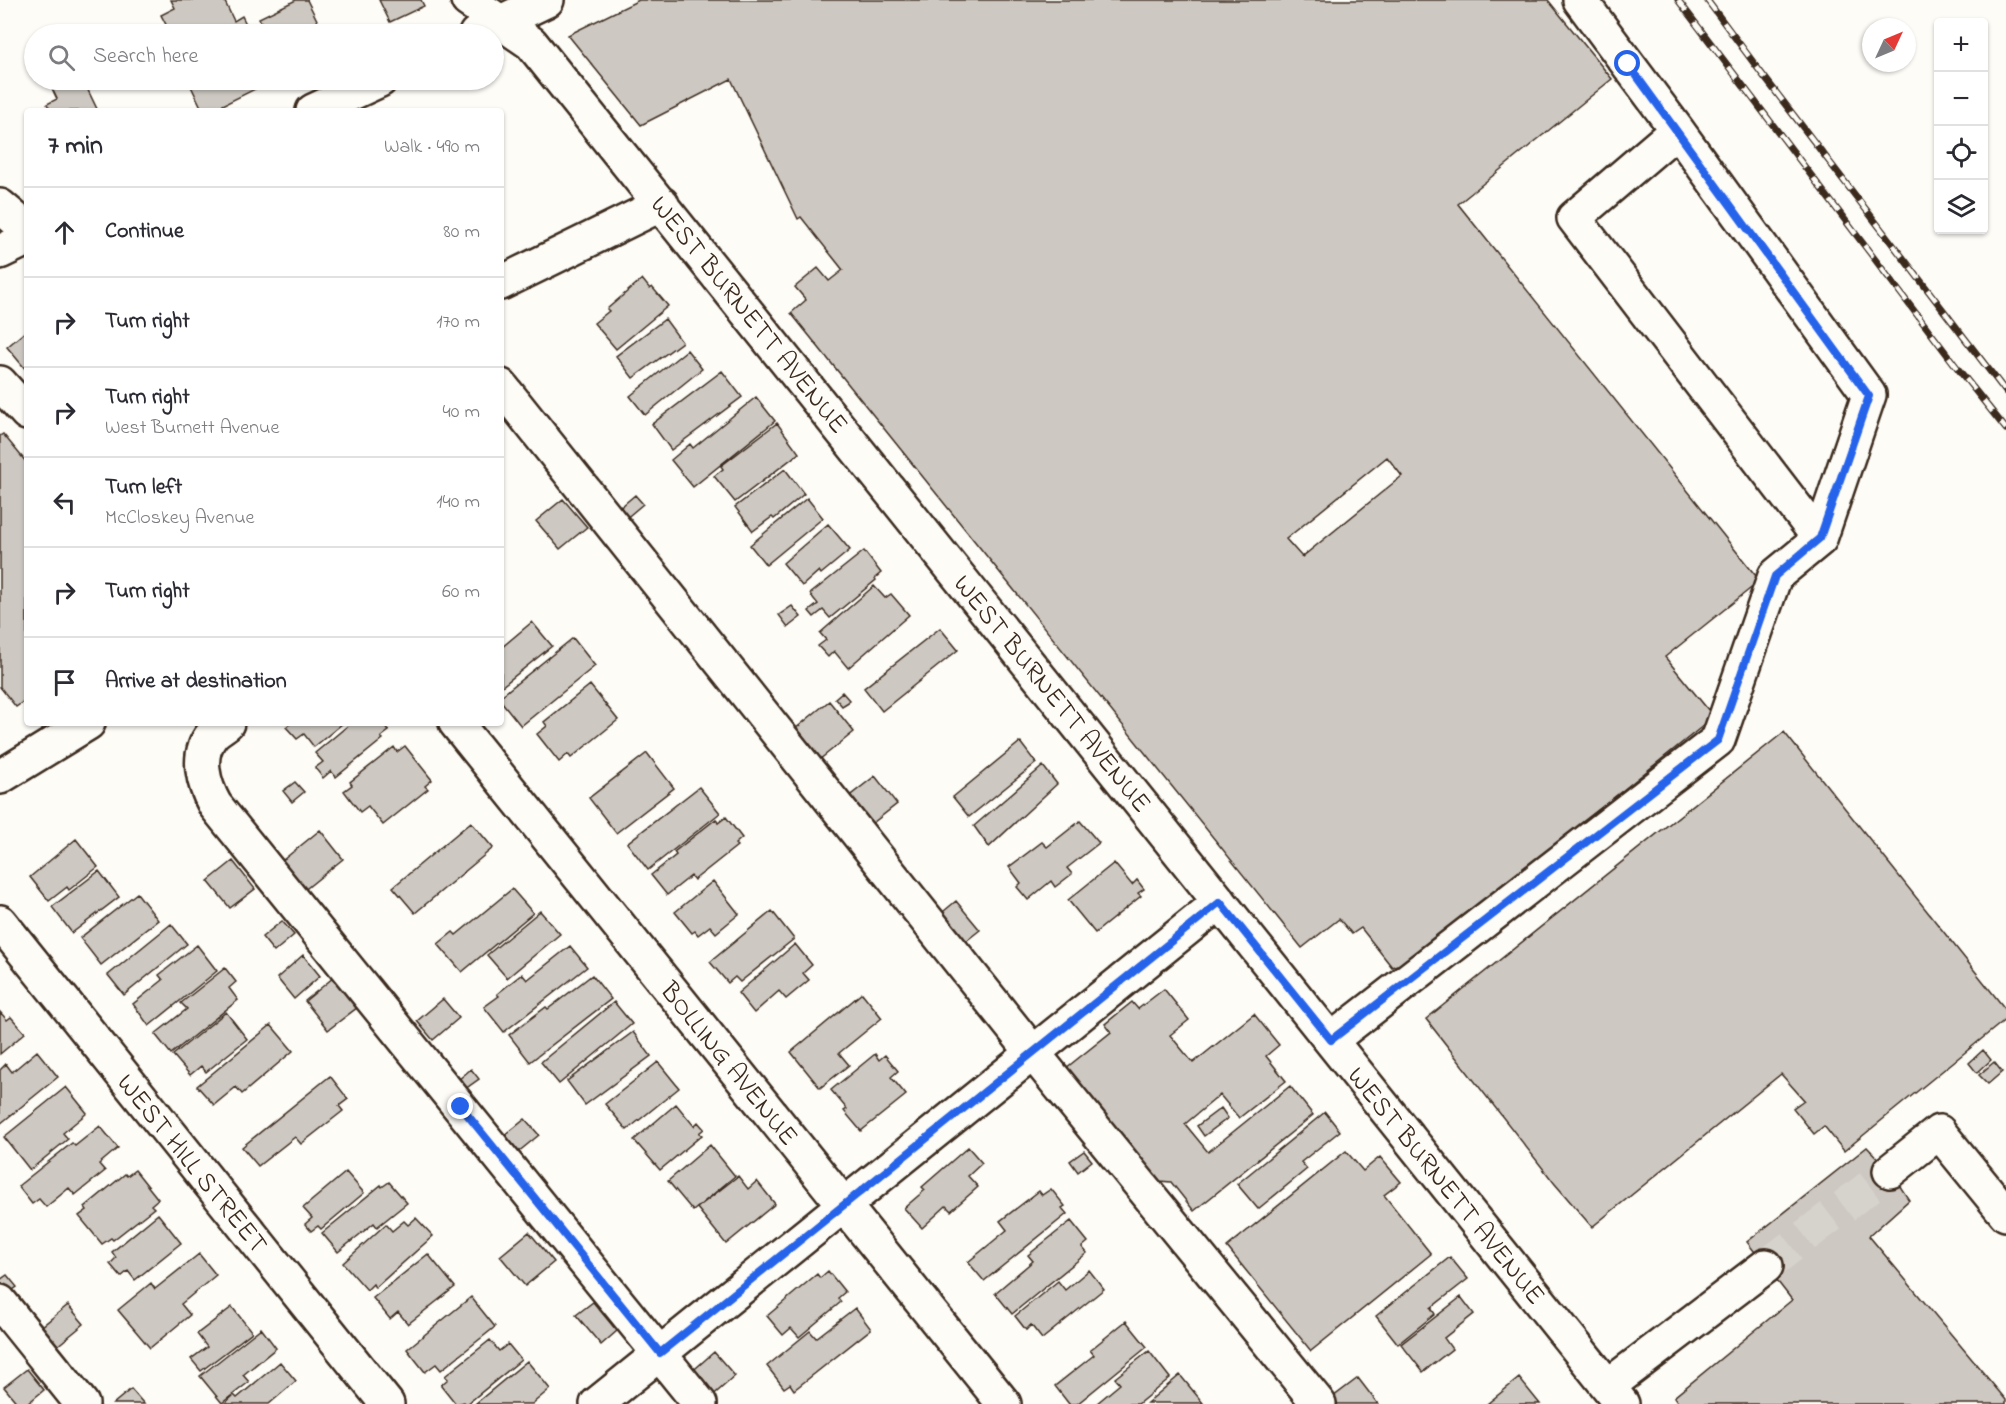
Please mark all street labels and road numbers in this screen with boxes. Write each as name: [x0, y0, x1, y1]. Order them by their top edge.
street label: WEST BURNETT AVENUE: [640, 188, 857, 443]
street label: WEST BURNETT AVENUE: [943, 567, 1160, 822]
street label: BOLLING AVENUE: [649, 973, 807, 1155]
street label: WEST BURNETT AVENUE: [1337, 1059, 1554, 1314]
street label: WEST HILL STREET: [106, 1066, 276, 1263]

